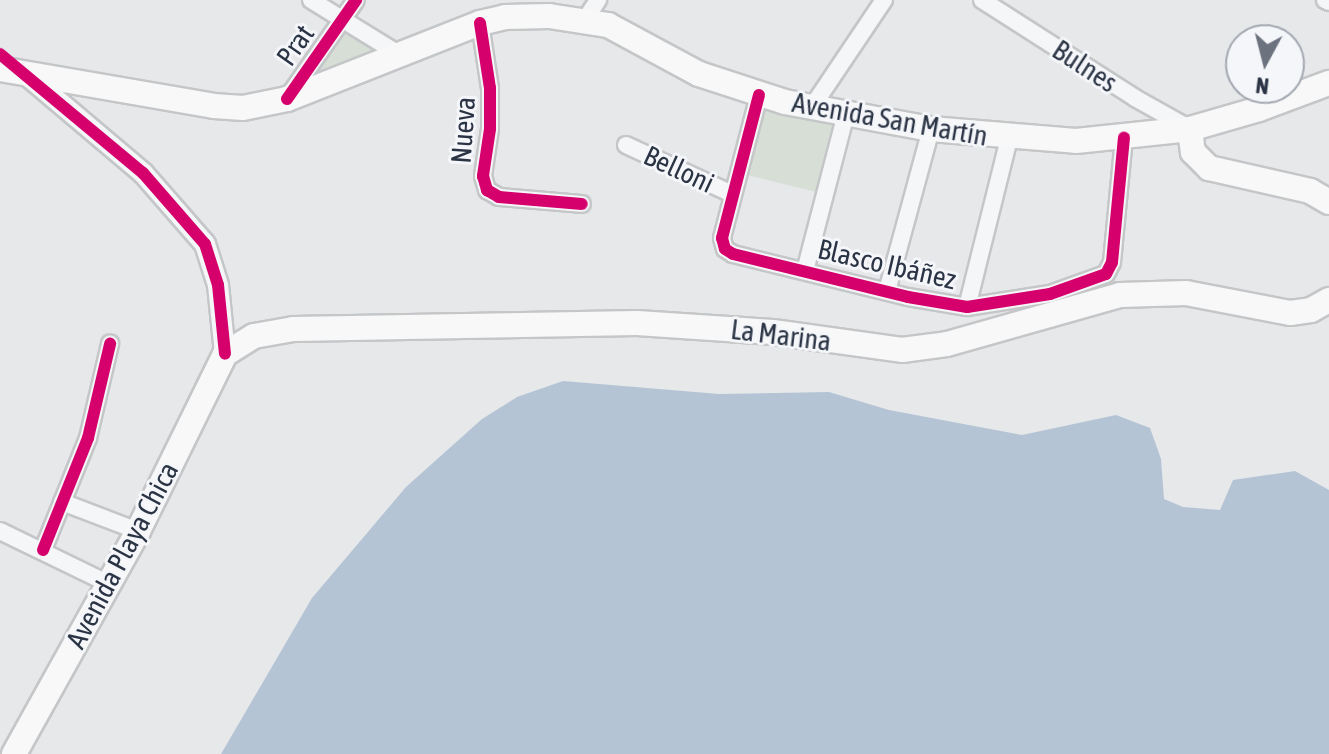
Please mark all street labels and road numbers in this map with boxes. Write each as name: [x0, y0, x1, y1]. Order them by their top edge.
street label: Prat: [269, 18, 321, 72]
street label: Bulnes: [1046, 33, 1124, 99]
street label: Avenida San Martín: [790, 85, 990, 153]
street label: Nueva: [444, 96, 482, 164]
street label: Belloni: [638, 138, 720, 200]
street label: Blasco Ibáñez: [815, 232, 959, 296]
street label: La Marina: [729, 312, 833, 358]
street label: Avenida Playa Chica: [59, 456, 185, 654]

